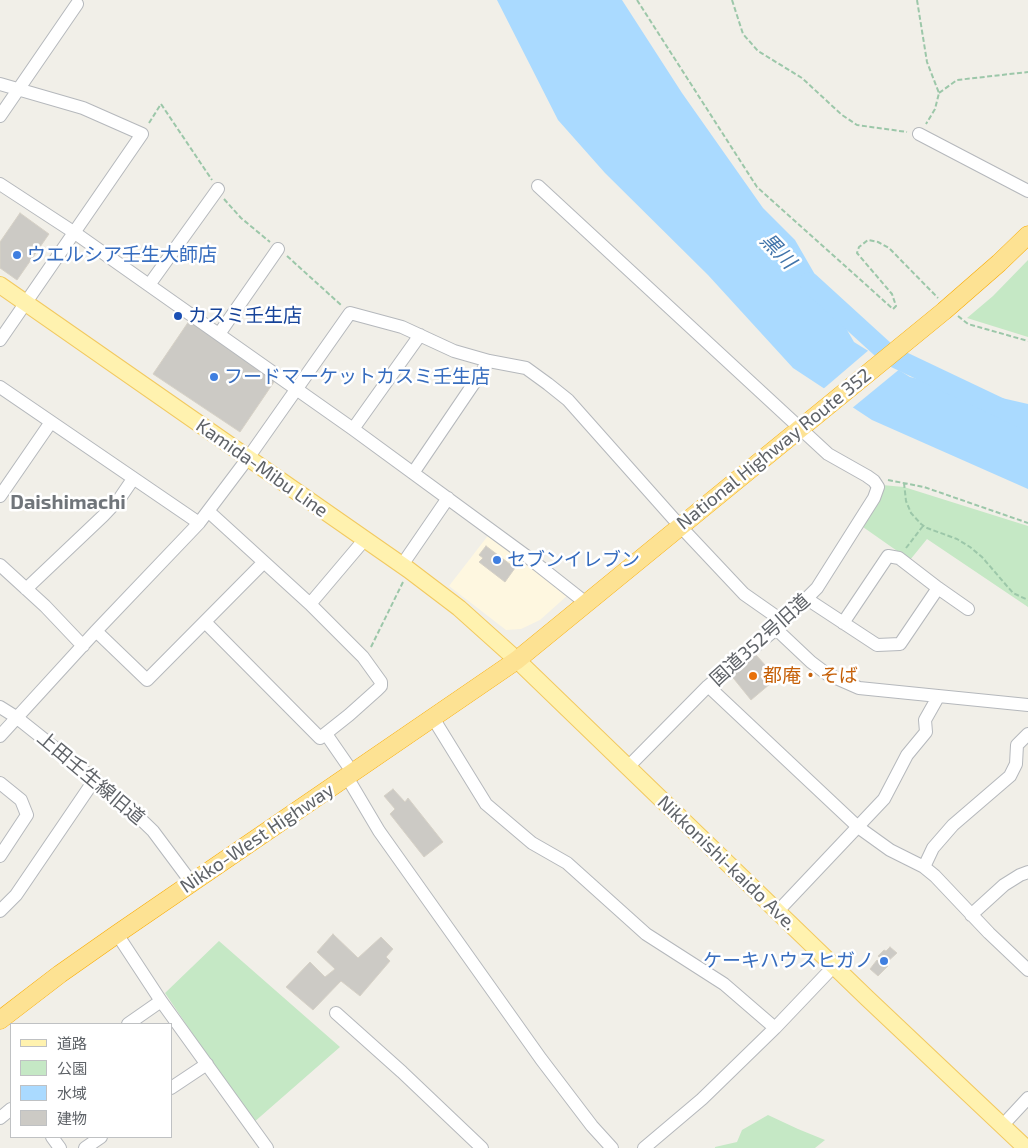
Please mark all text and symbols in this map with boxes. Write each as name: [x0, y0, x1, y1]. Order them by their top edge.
water label: 黒川: [755, 228, 801, 274]
place label: ウエルシア壬生大師店: [27, 244, 217, 266]
marker: ウエルシア壬生大師店: [11, 249, 23, 261]
place label: カスミ壬生店: [188, 305, 302, 327]
marker: カスミ壬生店: [172, 310, 184, 322]
street label: National Highway Route 352: [672, 363, 876, 535]
place label: フードマーケットカスミ壬生店: [224, 366, 490, 388]
marker: フードマーケットカスミ壬生店: [208, 371, 220, 383]
street label: Kamida-Mibu Line: [192, 414, 332, 522]
district label: Daishimachi: [10, 490, 126, 514]
place label: セブンイレブン: [507, 549, 640, 571]
marker: セブンイレブン: [491, 554, 503, 566]
street label: 国道352号旧道: [705, 589, 815, 691]
place label: 都庵・そば: [763, 665, 858, 687]
marker: 都庵・そば: [747, 670, 759, 682]
street label: 上田壬生線旧道: [33, 727, 149, 829]
street label: Nikko-West Highway: [176, 778, 338, 898]
street label: Nikkonishi-kaido Ave.: [653, 791, 801, 935]
place label: ケーキハウスヒガノ: [703, 950, 874, 972]
marker: ケーキハウスヒガノ: [878, 955, 890, 967]
legend: [10, 1023, 172, 1138]
text: 道路: [57, 1034, 87, 1052]
text: 公園: [57, 1059, 87, 1077]
text: 水域: [57, 1084, 87, 1102]
text: 建物: [57, 1109, 87, 1127]

